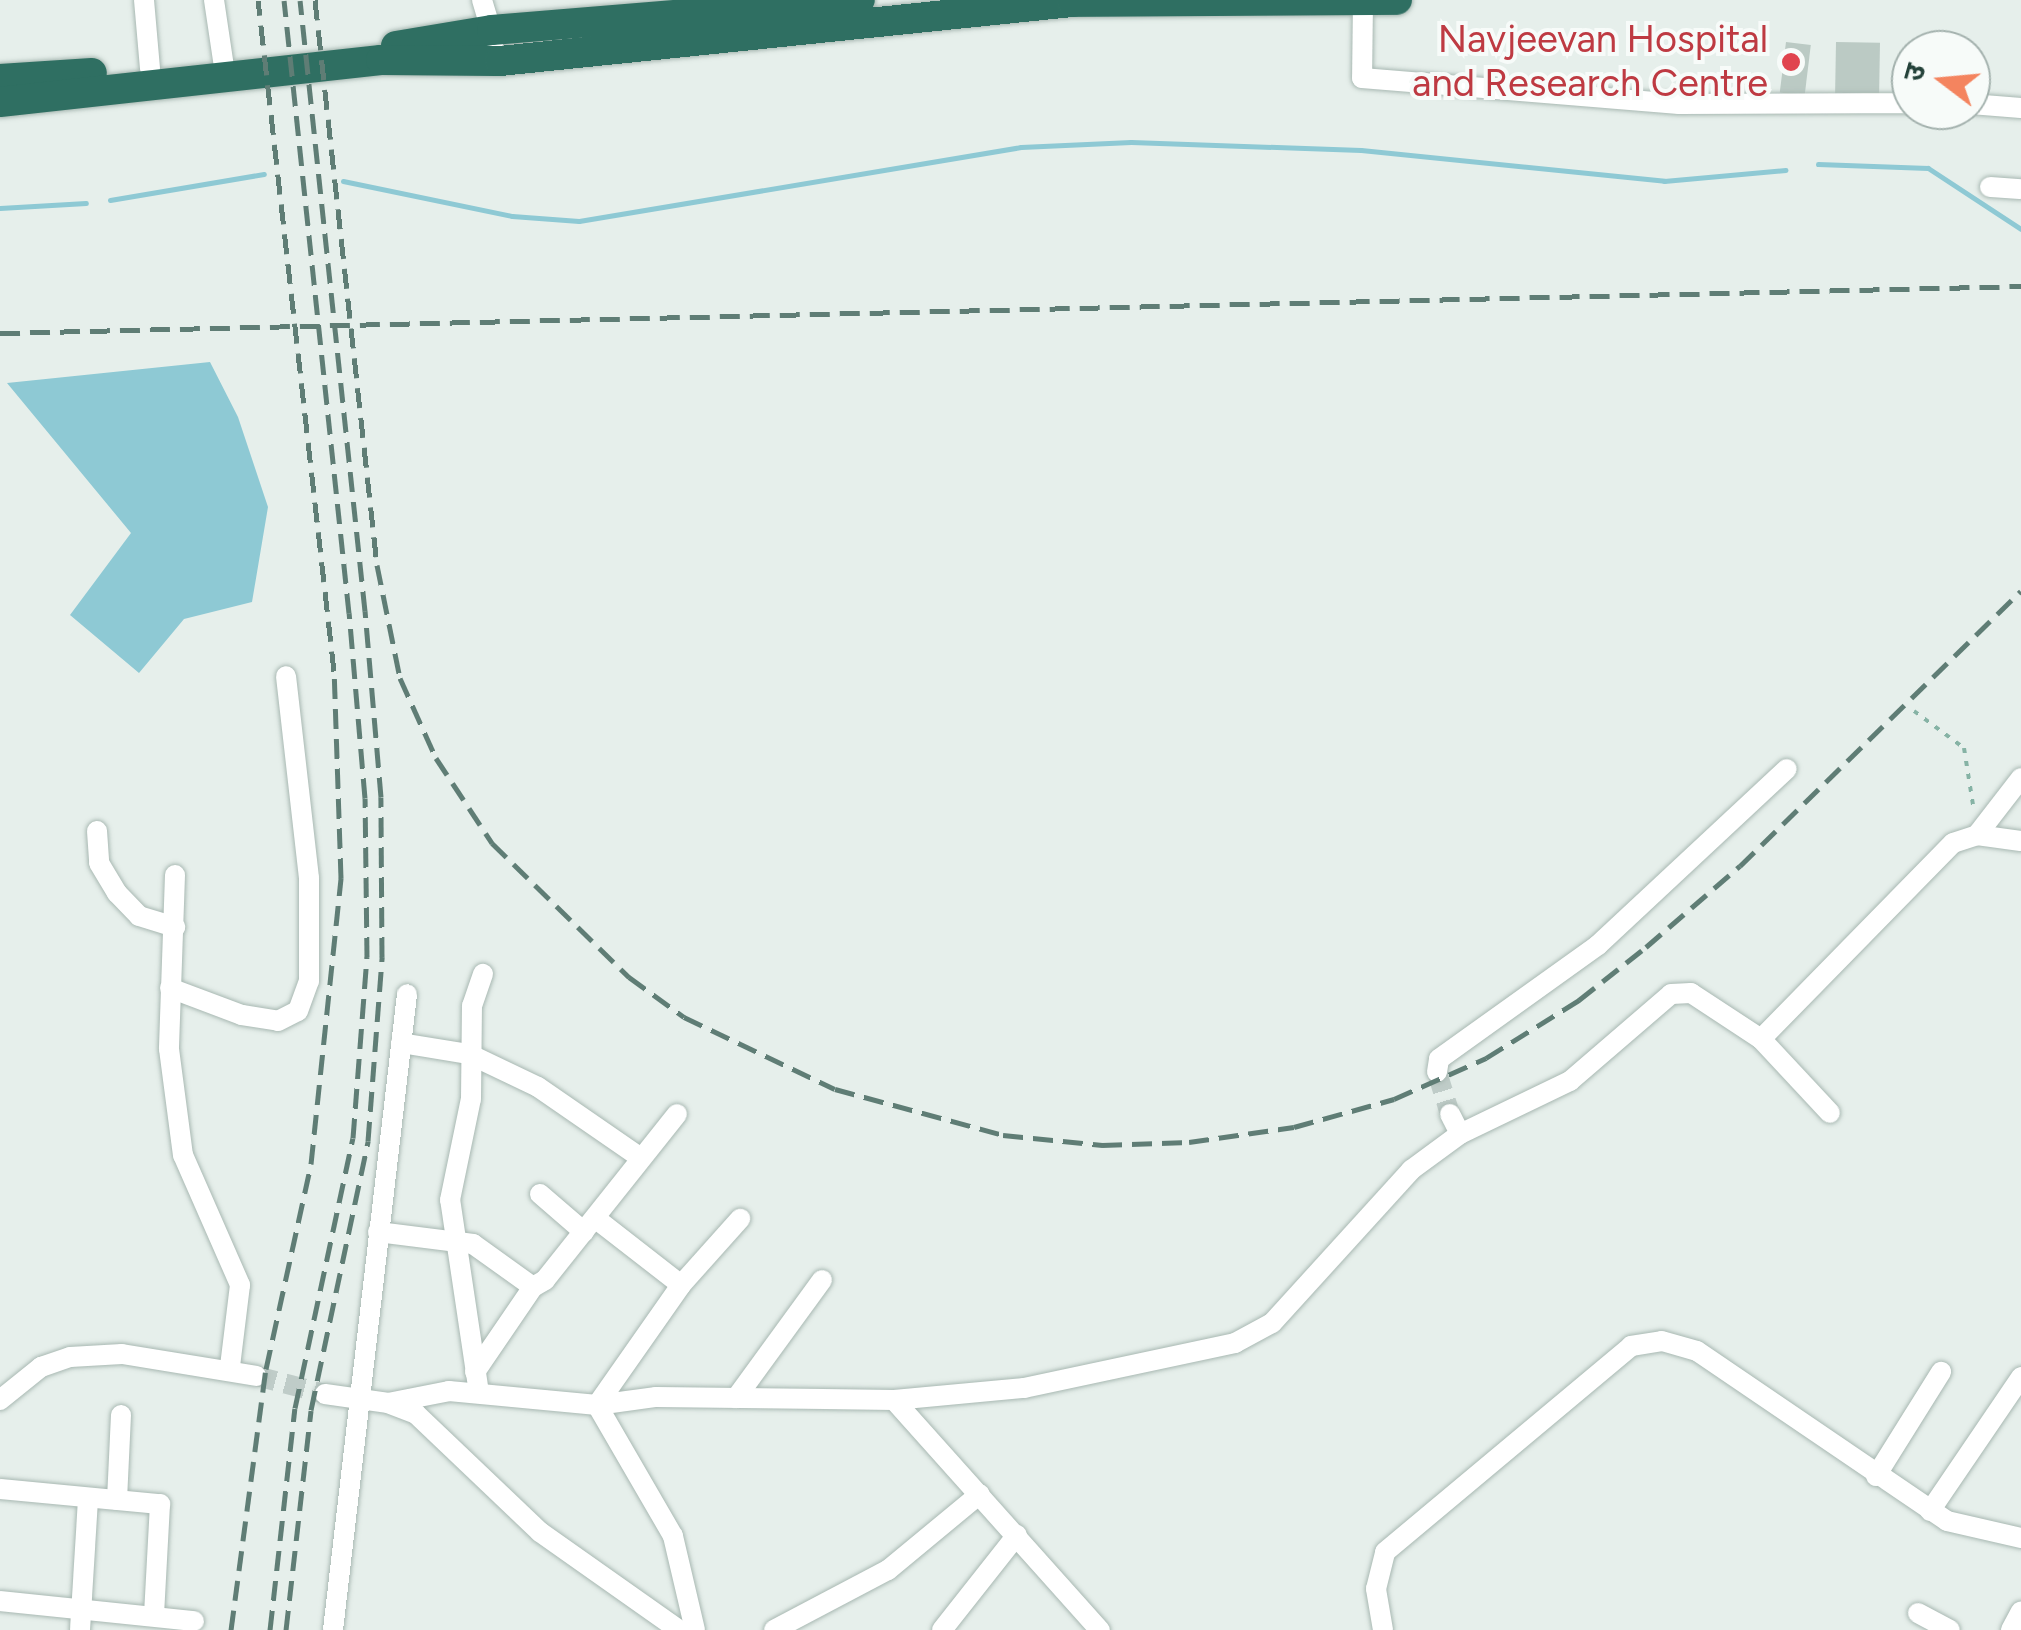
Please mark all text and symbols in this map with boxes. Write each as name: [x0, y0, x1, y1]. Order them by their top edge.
place label: Navjeevan Hospital and Research Centre: [1412, 17, 1768, 106]
north arrow: [1891, 30, 1991, 130]
marker: Navjeevan Hospital and Research Centre: [1778, 49, 1804, 75]
text: उ: [1895, 60, 1933, 85]

